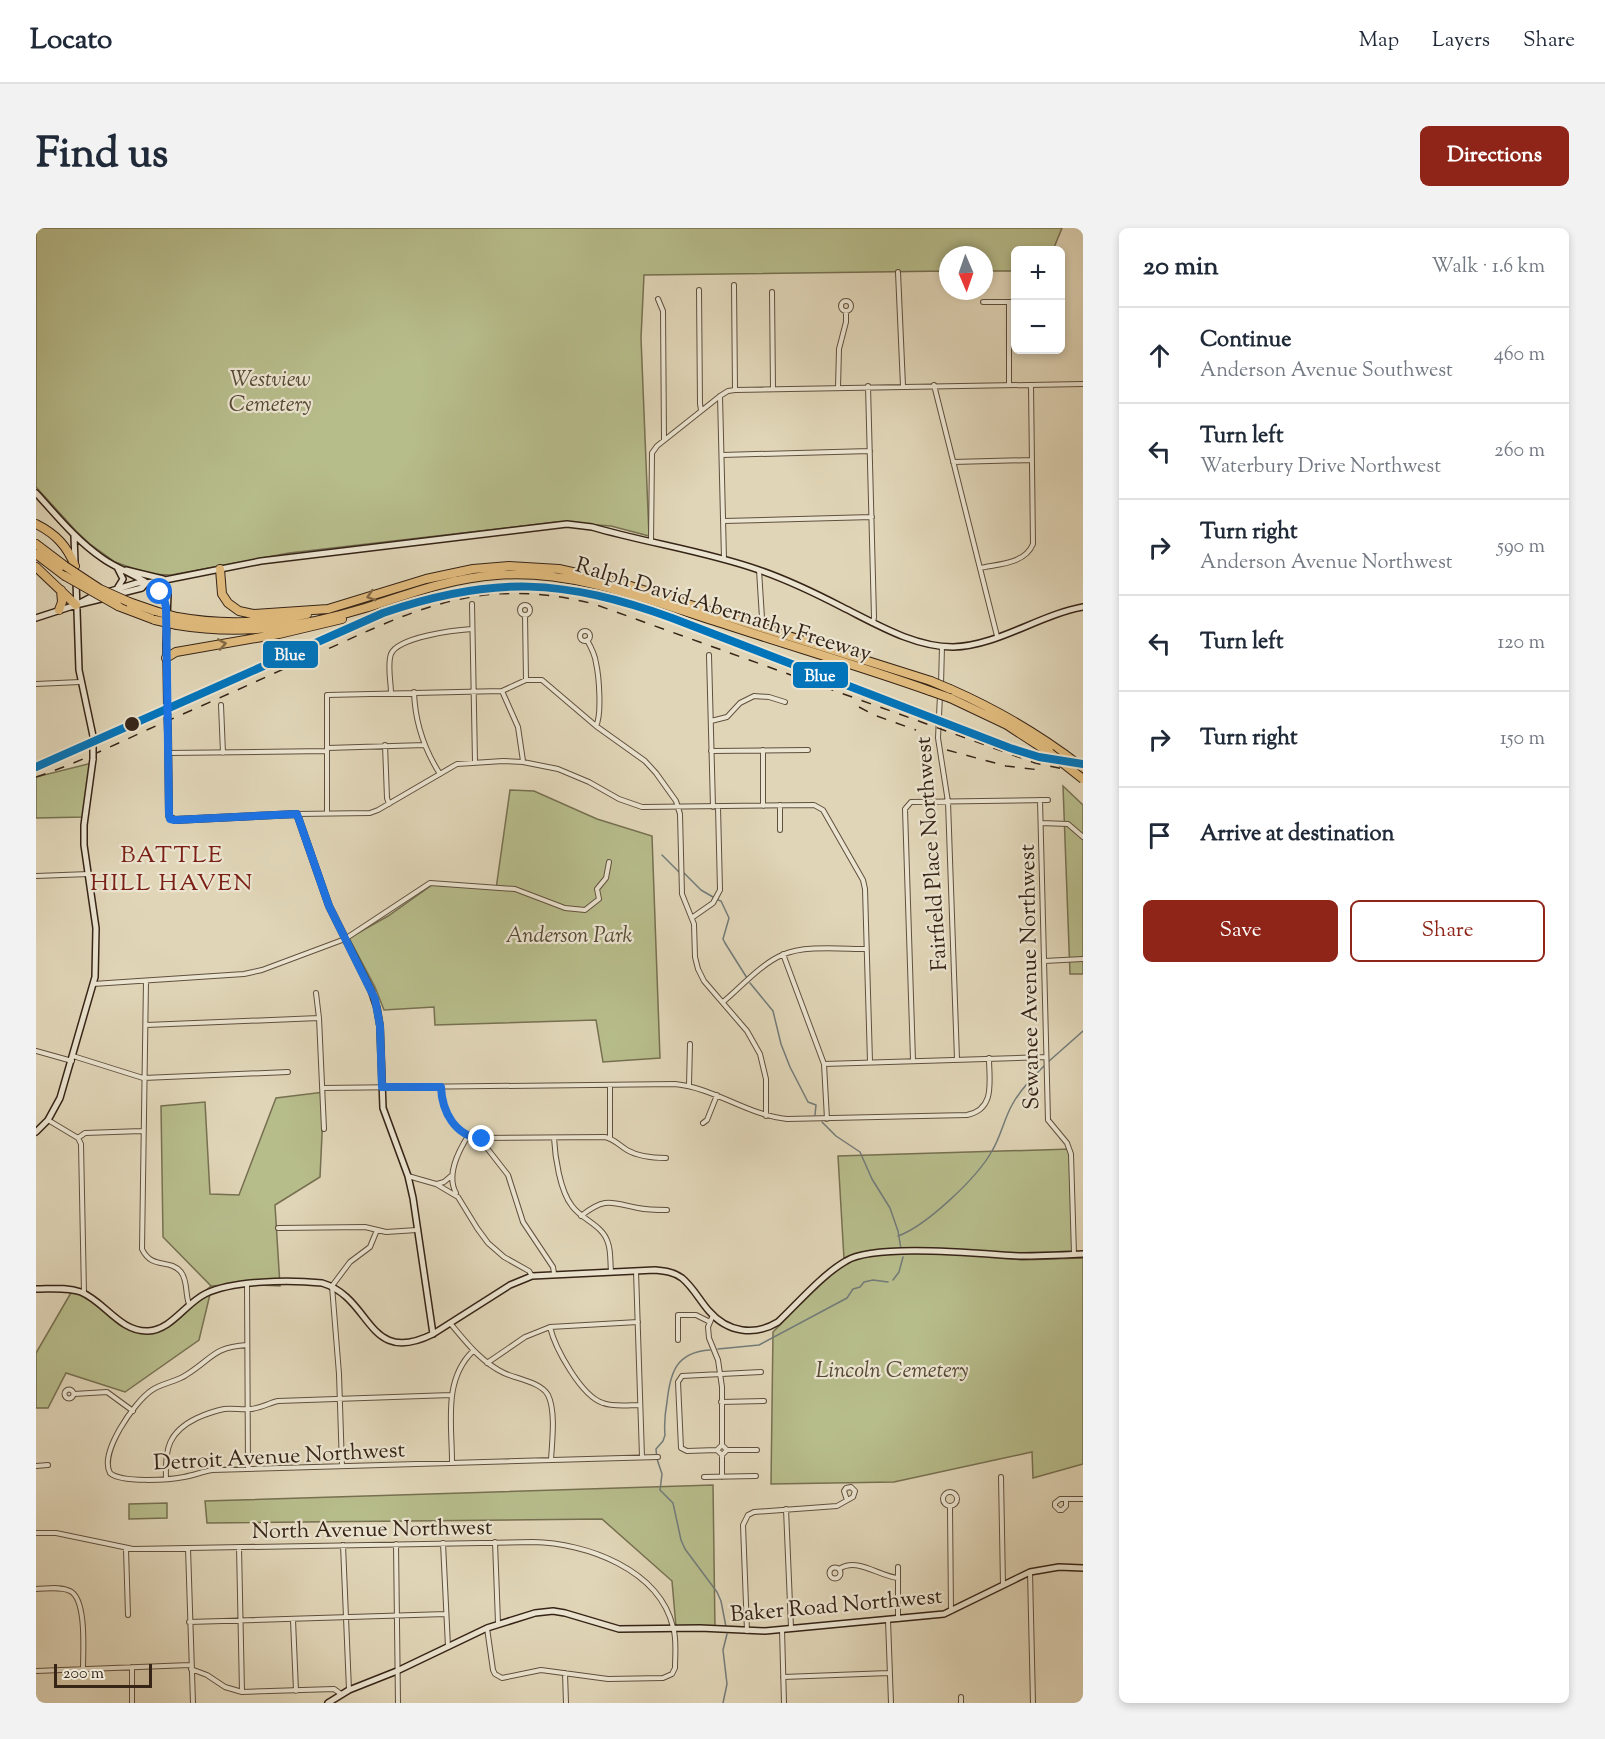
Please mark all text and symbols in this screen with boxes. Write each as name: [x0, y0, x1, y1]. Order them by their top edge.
text: Locato: [30, 21, 112, 61]
text: Map: [1359, 26, 1399, 56]
text: Layers: [1432, 26, 1490, 56]
text: Share: [1523, 26, 1575, 56]
text: Find us: [36, 126, 168, 186]
button: Directions: [1420, 126, 1569, 186]
north arrow: [939, 246, 993, 300]
map controls: [1011, 246, 1065, 354]
button: +: [1011, 246, 1065, 300]
text: 20 min: [1143, 249, 1219, 286]
text: Walk · 1.6 km: [1431, 253, 1545, 282]
button: −: [1011, 300, 1065, 354]
text: Continue: [1200, 325, 1291, 357]
icon: ahead: [1143, 339, 1176, 372]
text: 460 m: [1494, 341, 1545, 370]
text: Anderson Avenue Southwest: [1200, 357, 1453, 386]
park label: Westview Cemetery: [229, 365, 311, 422]
text: Turn left: [1200, 421, 1283, 453]
icon: left: [1143, 435, 1176, 468]
text: 260 m: [1494, 437, 1545, 466]
text: Waterbury Drive Northwest: [1200, 453, 1441, 482]
text: Turn right: [1200, 517, 1297, 549]
icon: right: [1143, 531, 1176, 564]
text: 590 m: [1497, 533, 1545, 562]
text: Anderson Avenue Northwest: [1200, 549, 1453, 578]
street label: Ralph David Abernathy Freeway: [571, 551, 875, 671]
route start: [146, 578, 172, 604]
one-way arrow: [366, 589, 377, 601]
icon: left: [1143, 627, 1176, 660]
text: Turn left: [1200, 627, 1283, 659]
text: 120 m: [1497, 629, 1545, 658]
one-way arrow: [217, 638, 227, 651]
line badge: Blue: [262, 640, 319, 669]
text: Blue: [275, 645, 306, 668]
line badge: Blue: [792, 661, 849, 689]
text: Blue: [805, 666, 836, 689]
unlabelled marker: [123, 715, 141, 733]
icon: right: [1143, 723, 1176, 756]
text: Turn right: [1200, 723, 1297, 755]
text: 150 m: [1500, 725, 1545, 754]
street label: Fairfield Place Northwest: [909, 735, 957, 972]
icon: arrive: [1143, 819, 1176, 852]
text: Arrive at destination: [1200, 819, 1395, 851]
district label: BATTLE HILL HAVEN: [90, 839, 254, 901]
street label: Sewanee Avenue Northwest: [1013, 843, 1049, 1110]
button: Save: [1143, 900, 1338, 962]
button: Share: [1350, 900, 1545, 962]
park label: Anderson Park: [506, 921, 632, 953]
route end: [468, 1125, 494, 1151]
park label: Lincoln Cemetery: [815, 1356, 969, 1388]
street label: Detroit Avenue Northwest: [153, 1435, 406, 1481]
street label: North Avenue Northwest: [251, 1513, 493, 1549]
street label: Baker Road Northwest: [729, 1582, 944, 1632]
scale bar: [54, 1661, 152, 1688]
text: 200 m: [63, 1663, 104, 1686]

